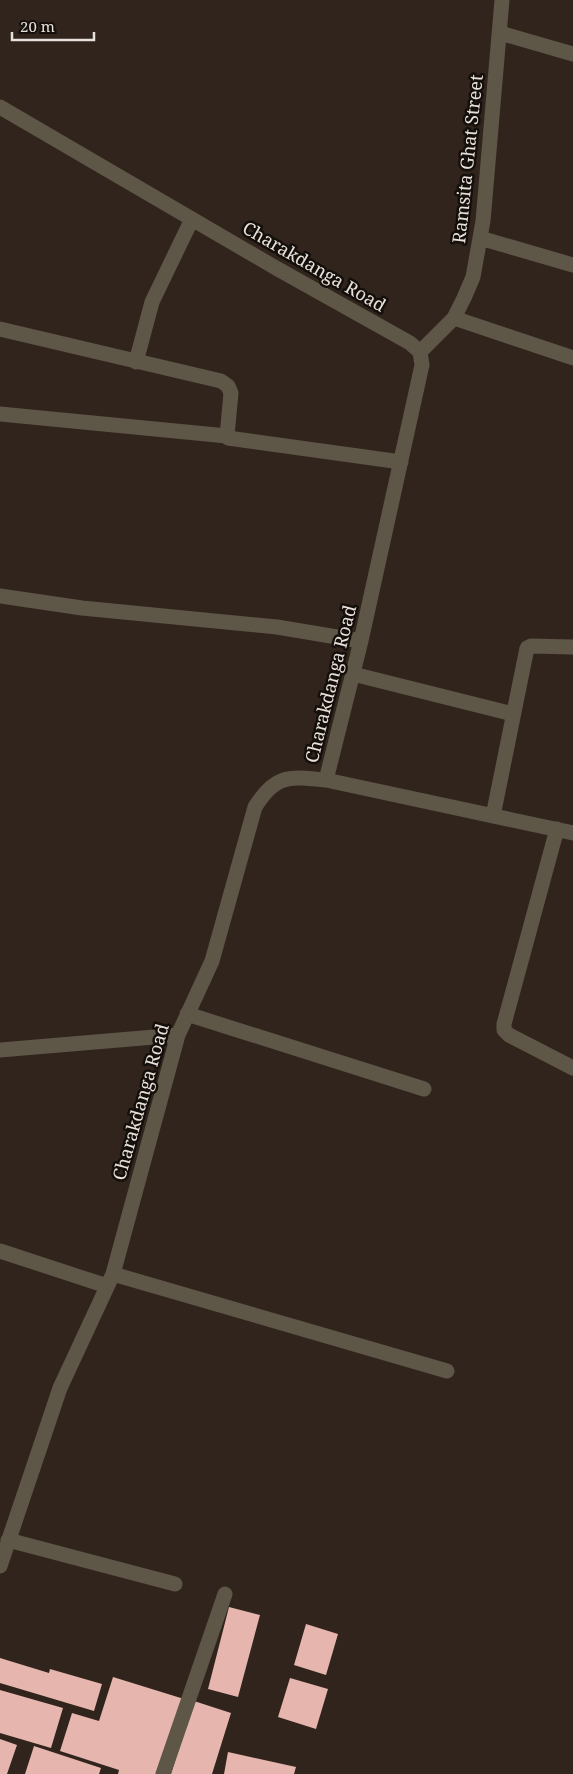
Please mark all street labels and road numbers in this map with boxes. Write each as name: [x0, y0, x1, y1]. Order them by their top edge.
street label: Ramsita Ghat Street: [446, 73, 488, 244]
street label: Charakdanga Road: [238, 215, 391, 317]
street label: Charakdanga Road: [299, 602, 361, 765]
street label: Charakdanga Road: [106, 1021, 174, 1183]

